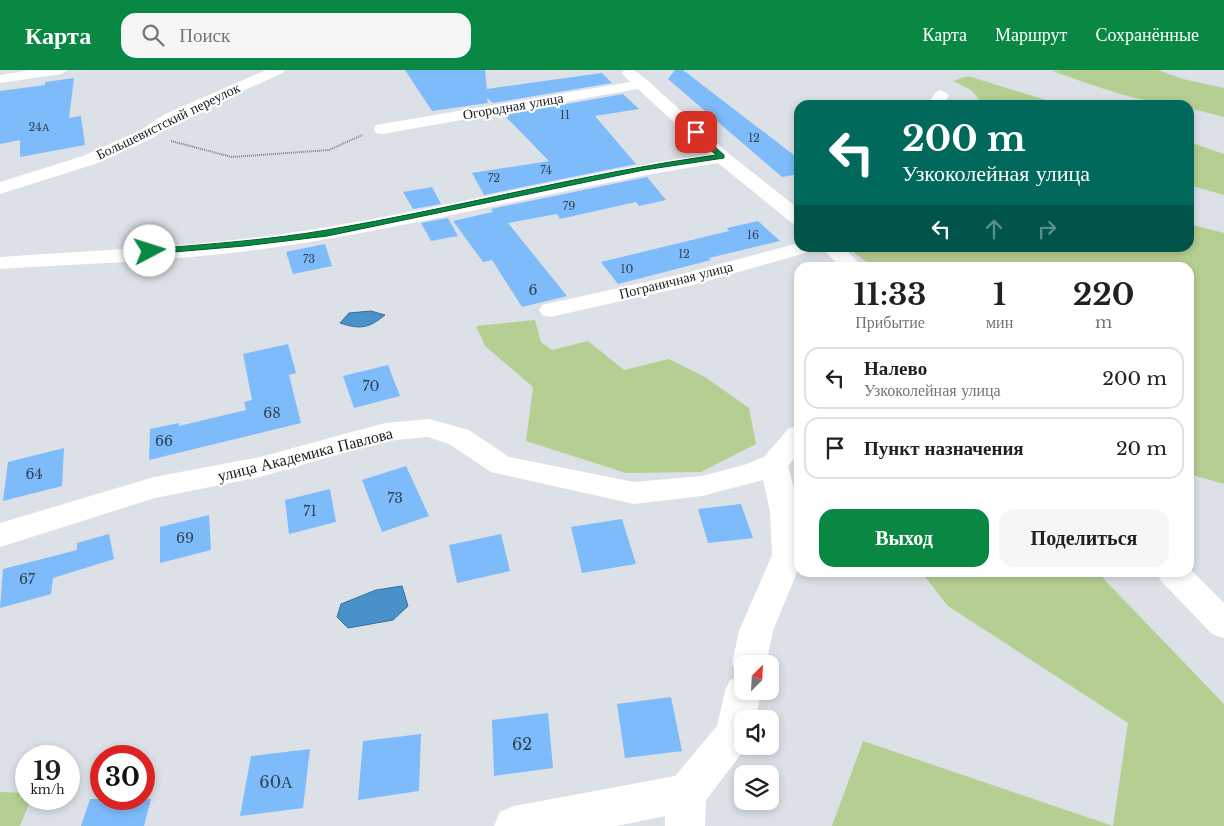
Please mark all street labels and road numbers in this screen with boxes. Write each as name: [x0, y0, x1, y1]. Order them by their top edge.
street label: Большевистский переулок: [93, 78, 243, 164]
street label: Огородная улица: [461, 88, 566, 124]
street label: Пограничная улица: [617, 257, 736, 303]
street label: улица Академика Павлова: [215, 423, 395, 485]

